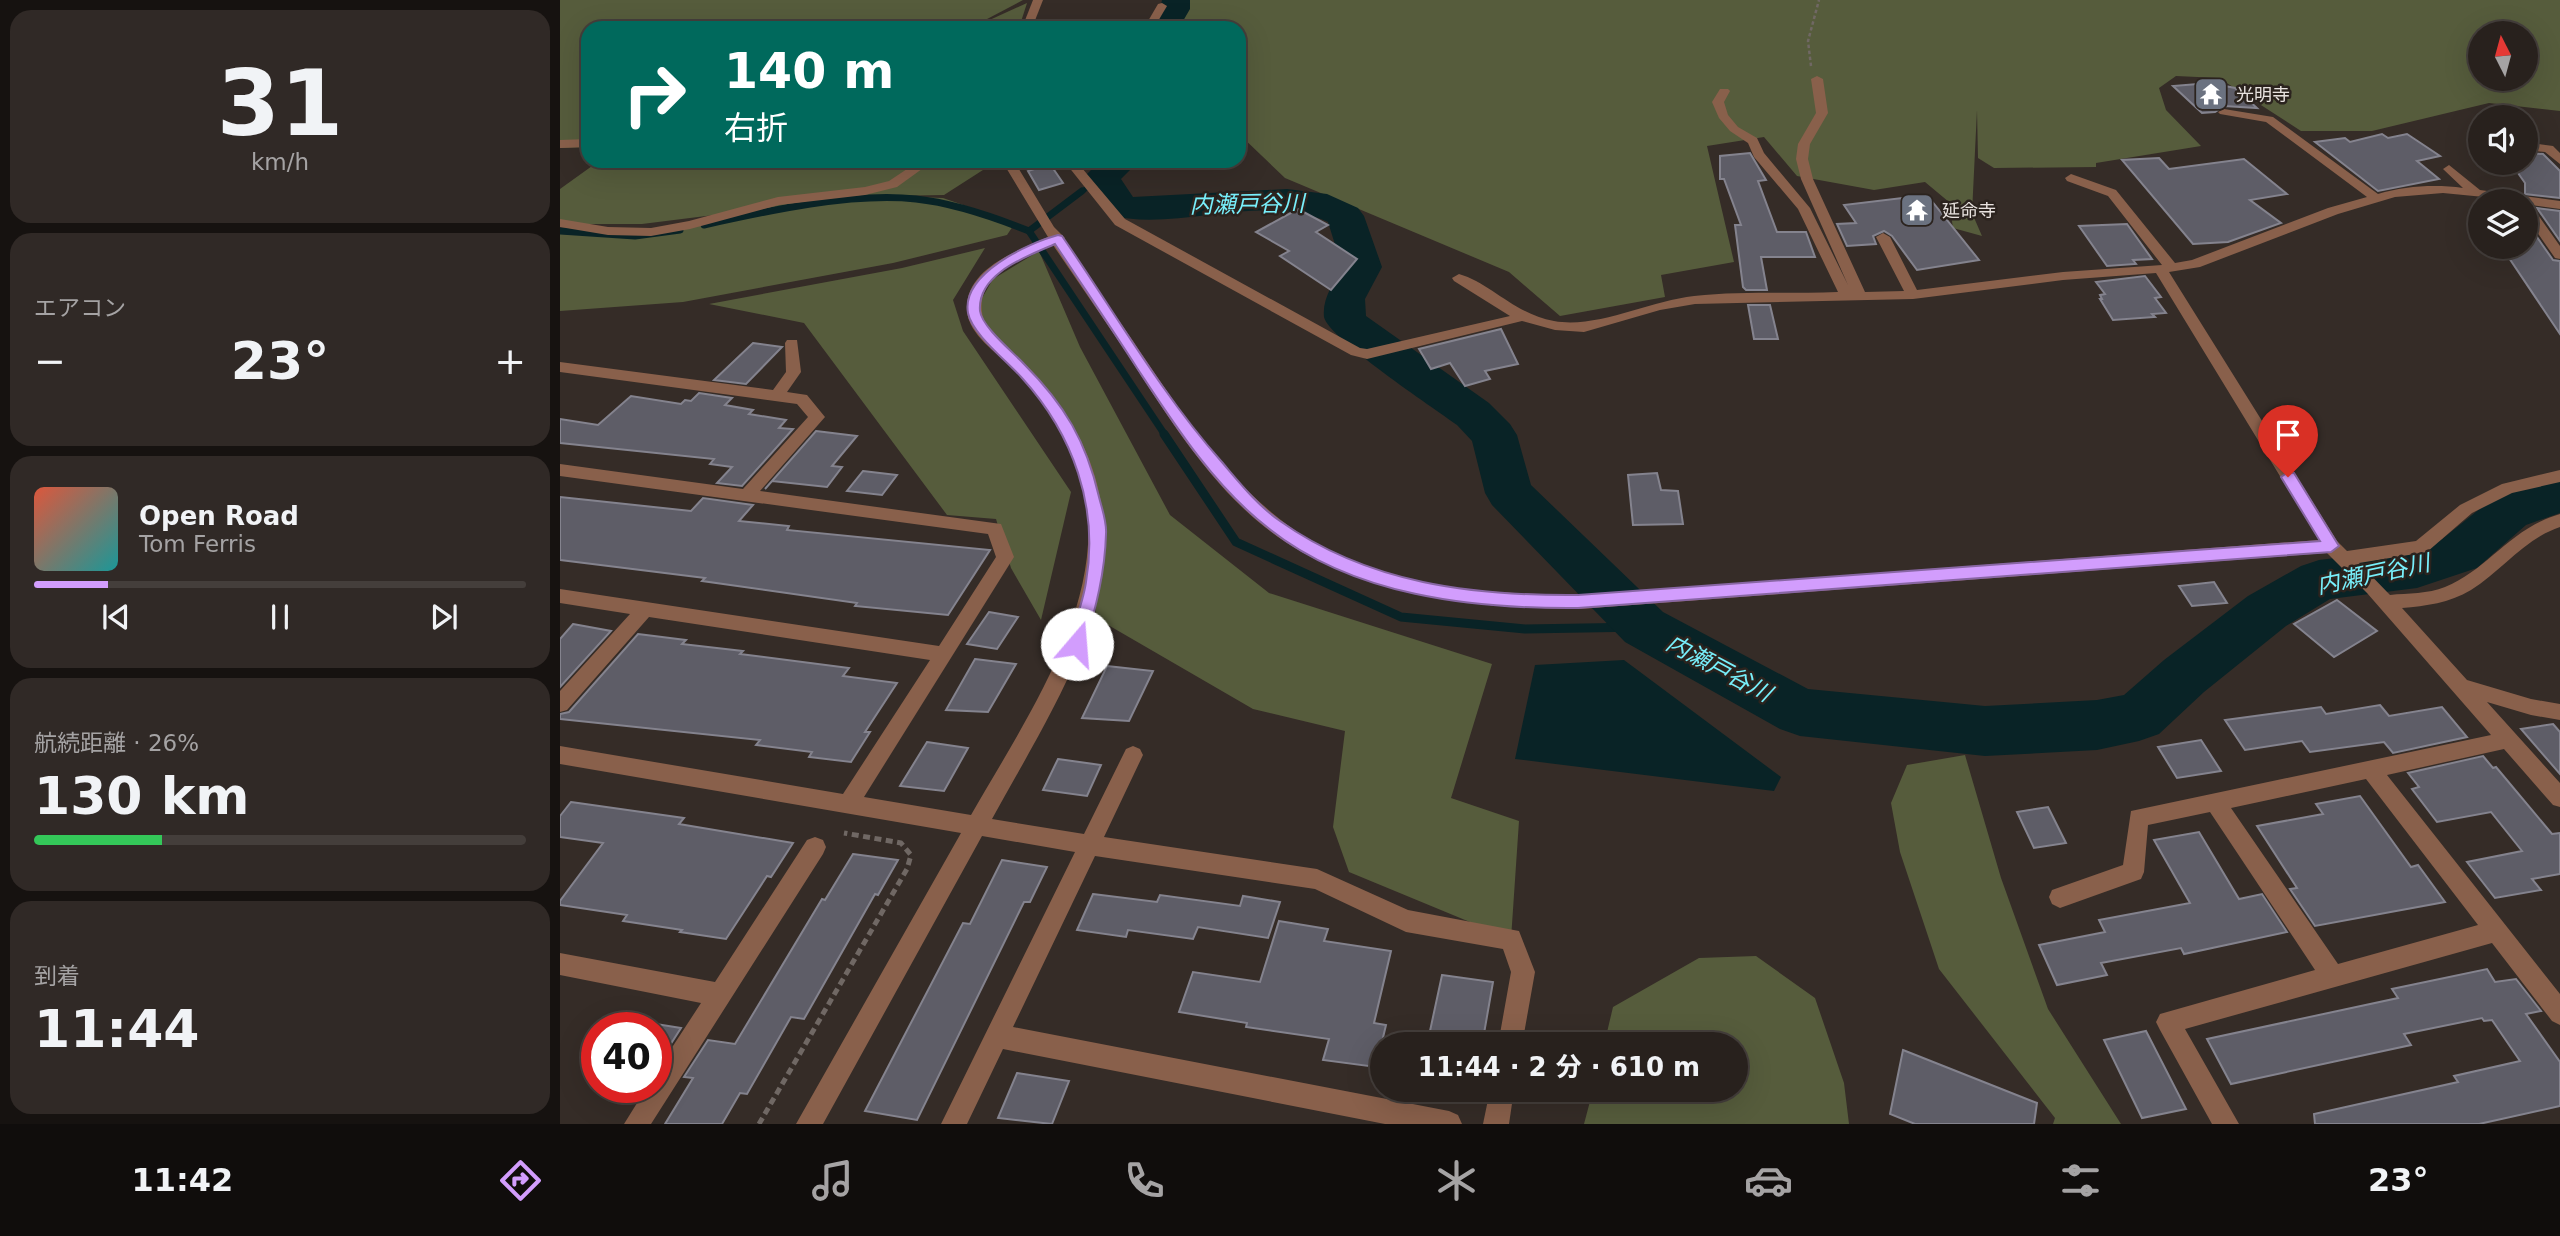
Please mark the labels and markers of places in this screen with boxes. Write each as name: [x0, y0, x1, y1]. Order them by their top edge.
temple icon: 光明寺: [2192, 75, 2230, 113]
place label: 光明寺: [2236, 84, 2290, 105]
temple icon: 延命寺: [1898, 191, 1936, 229]
place label: 延命寺: [1942, 200, 1996, 221]
pin: [2258, 405, 2318, 477]

